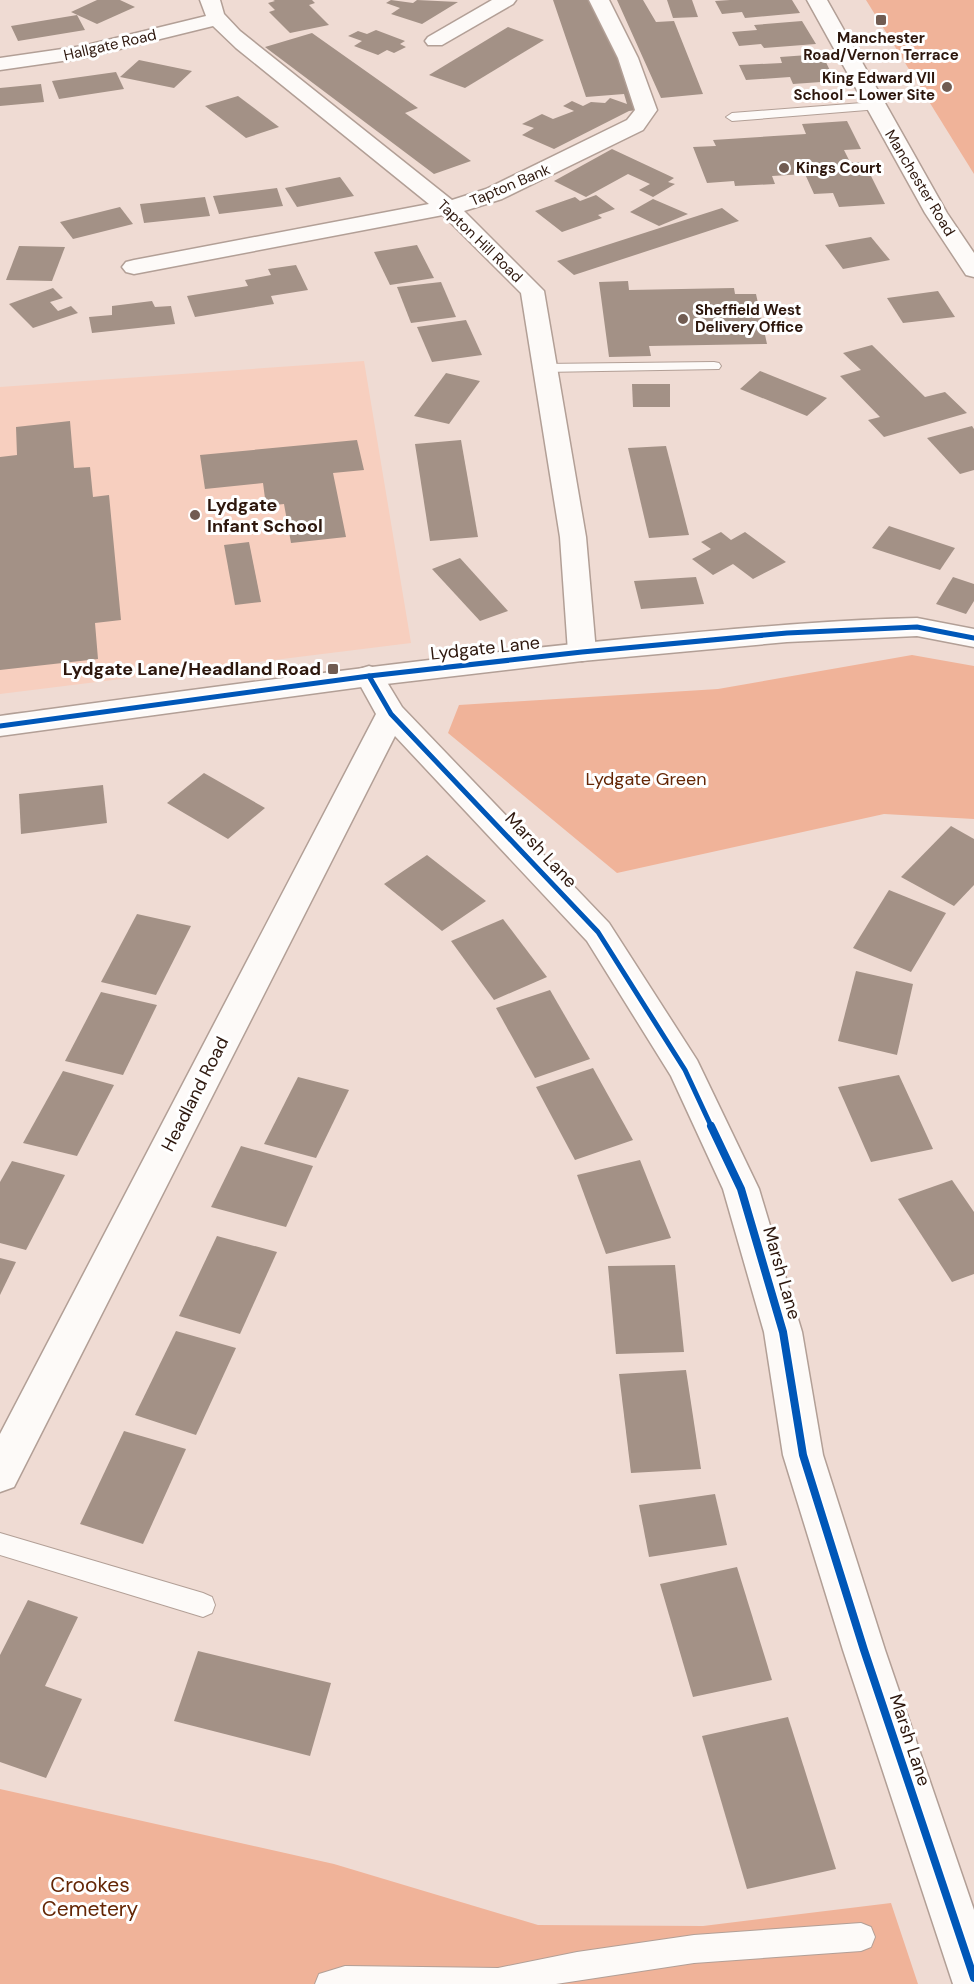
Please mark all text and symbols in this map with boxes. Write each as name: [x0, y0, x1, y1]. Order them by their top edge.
marker: Manchester Road/Vernon Terrace: [874, 13, 888, 27]
street label: Hallgate Road: [62, 25, 158, 65]
place label: Manchester Road/Vernon Terrace: [803, 28, 959, 65]
place label: King Edward VII School - Lower Site: [793, 68, 935, 105]
marker: King Edward VII School - Lower Site: [940, 80, 954, 94]
street label: Manchester Road: [880, 126, 960, 240]
place label: Kings Court: [796, 158, 882, 178]
street label: Tapton Bank: [467, 159, 553, 211]
marker: Kings Court: [777, 161, 791, 175]
street label: Tapton Hill Road: [433, 195, 527, 287]
place label: Sheffield West Delivery Office: [695, 300, 803, 337]
marker: Sheffield West Delivery Office: [676, 312, 690, 326]
place label: Lydgate Infant School: [207, 493, 323, 538]
marker: Lydgate Infant School: [188, 508, 202, 522]
street label: Lydgate Lane: [429, 630, 541, 666]
place label: Lydgate Lane/Headland Road: [63, 657, 321, 681]
marker: Lydgate Lane/Headland Road: [326, 662, 340, 676]
park label: Lydgate Green: [586, 767, 706, 791]
street label: Marsh Lane: [500, 807, 582, 893]
street label: Headland Road: [156, 1033, 234, 1155]
street label: Marsh Lane: [757, 1224, 807, 1322]
street label: Marsh Lane: [884, 1691, 936, 1789]
park label: Crookes Cemetery: [42, 1871, 139, 1923]

